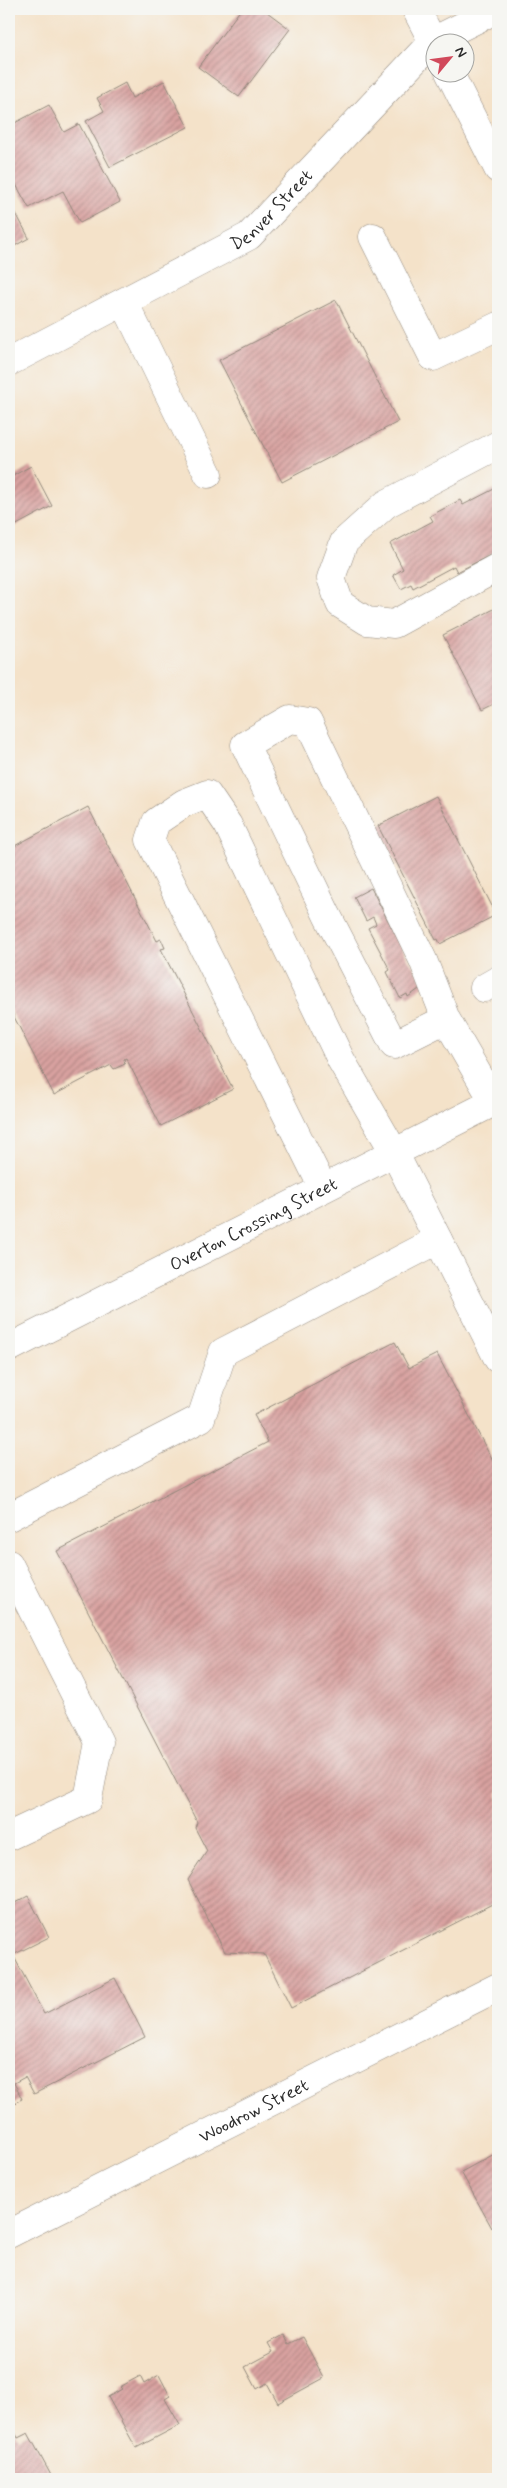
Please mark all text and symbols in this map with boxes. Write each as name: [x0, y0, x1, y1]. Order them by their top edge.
north arrow: [424, 32, 474, 82]
text: N: [450, 44, 471, 61]
street label: Denver Street: [227, 165, 319, 257]
street label: Overton Crossing Street: [166, 1172, 342, 1277]
street label: Woodrow Street: [195, 2073, 313, 2149]

